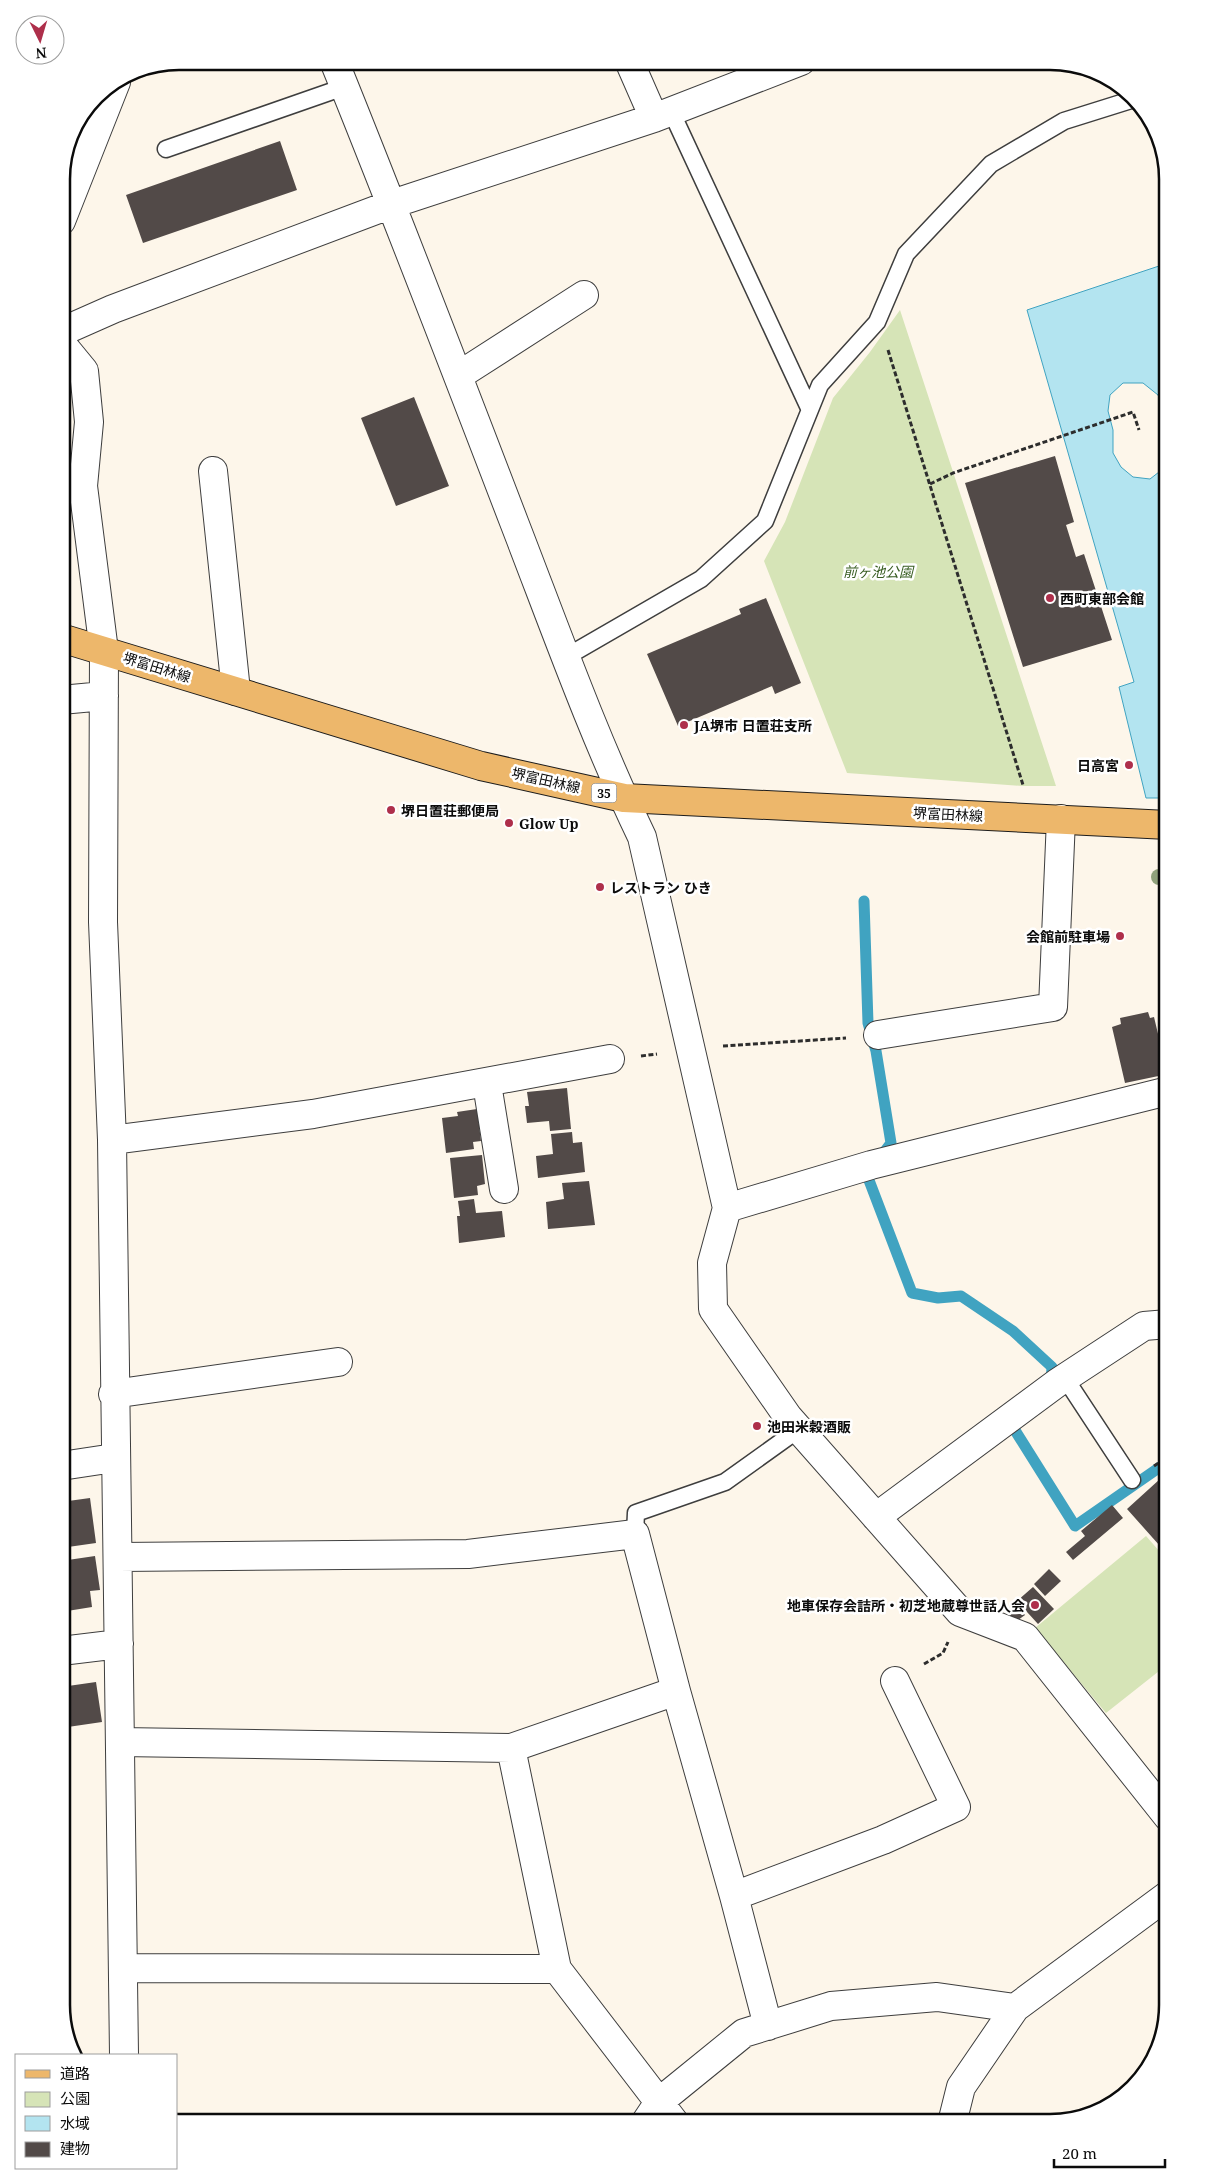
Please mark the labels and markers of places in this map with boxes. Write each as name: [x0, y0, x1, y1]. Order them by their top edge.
place label: 西町東部会館: [1060, 589, 1144, 608]
marker: 西町東部会館: [1044, 592, 1056, 604]
place label: JA堺市 日置荘支所: [693, 716, 812, 735]
marker: JA堺市 日置荘支所: [678, 719, 690, 731]
place label: 日高宮: [1077, 756, 1119, 775]
marker: 日高宮: [1123, 759, 1135, 771]
place label: 堺日置荘郵便局: [401, 801, 499, 820]
marker: 堺日置荘郵便局: [385, 804, 397, 816]
place label: Glow Up: [519, 814, 578, 833]
marker: Glow Up: [503, 817, 515, 829]
place label: レストラン ひき: [610, 878, 712, 897]
marker: レストラン ひき: [594, 881, 606, 893]
place label: 会館前駐車場: [1026, 927, 1110, 946]
marker: 会館前駐車場: [1114, 930, 1126, 942]
place label: 池田米穀酒販: [767, 1417, 851, 1436]
marker: 池田米穀酒販: [751, 1420, 763, 1432]
place label: 地車保存会詰所・初芝地蔵尊世話人会: [787, 1596, 1025, 1615]
marker: 地車保存会詰所・初芝地蔵尊世話人会: [1029, 1599, 1041, 1611]

